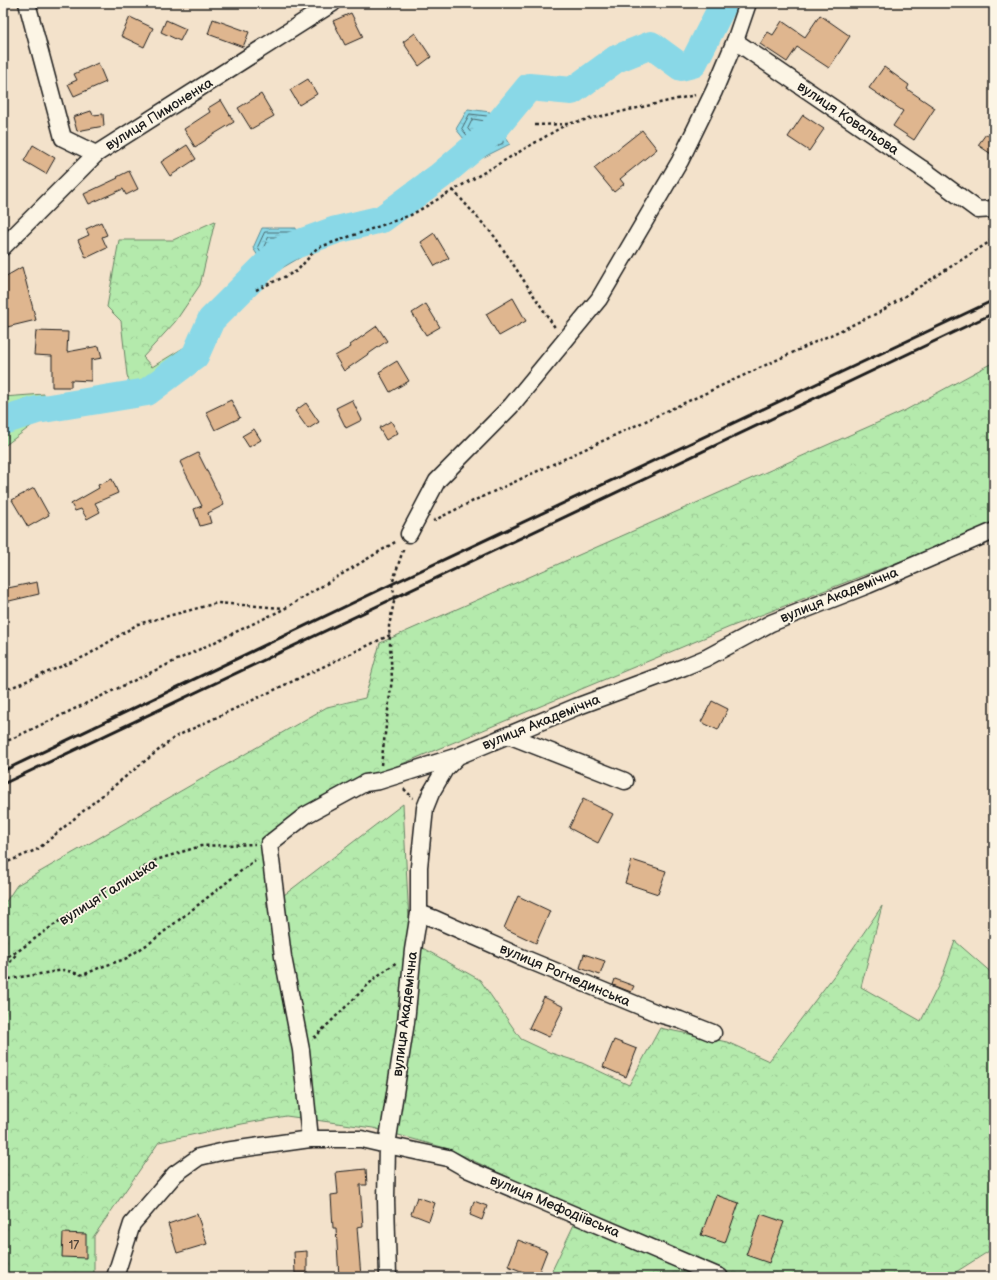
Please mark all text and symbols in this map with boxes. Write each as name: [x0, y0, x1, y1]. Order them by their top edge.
street label: вулиця Пимоненка: [102, 74, 216, 154]
street label: вулиця Ковальова: [794, 78, 903, 159]
street label: вулиця Академічна: [778, 563, 901, 626]
street label: вулиця Академічна: [480, 690, 603, 753]
street label: вулиця Галицька: [56, 855, 161, 929]
street label: вулиця Рогнединська: [497, 940, 634, 1011]
street label: вулиця Академічна: [389, 950, 421, 1077]
street label: вулиця Мефодіївська: [488, 1171, 623, 1241]
house number: 17: [69, 1238, 79, 1253]

